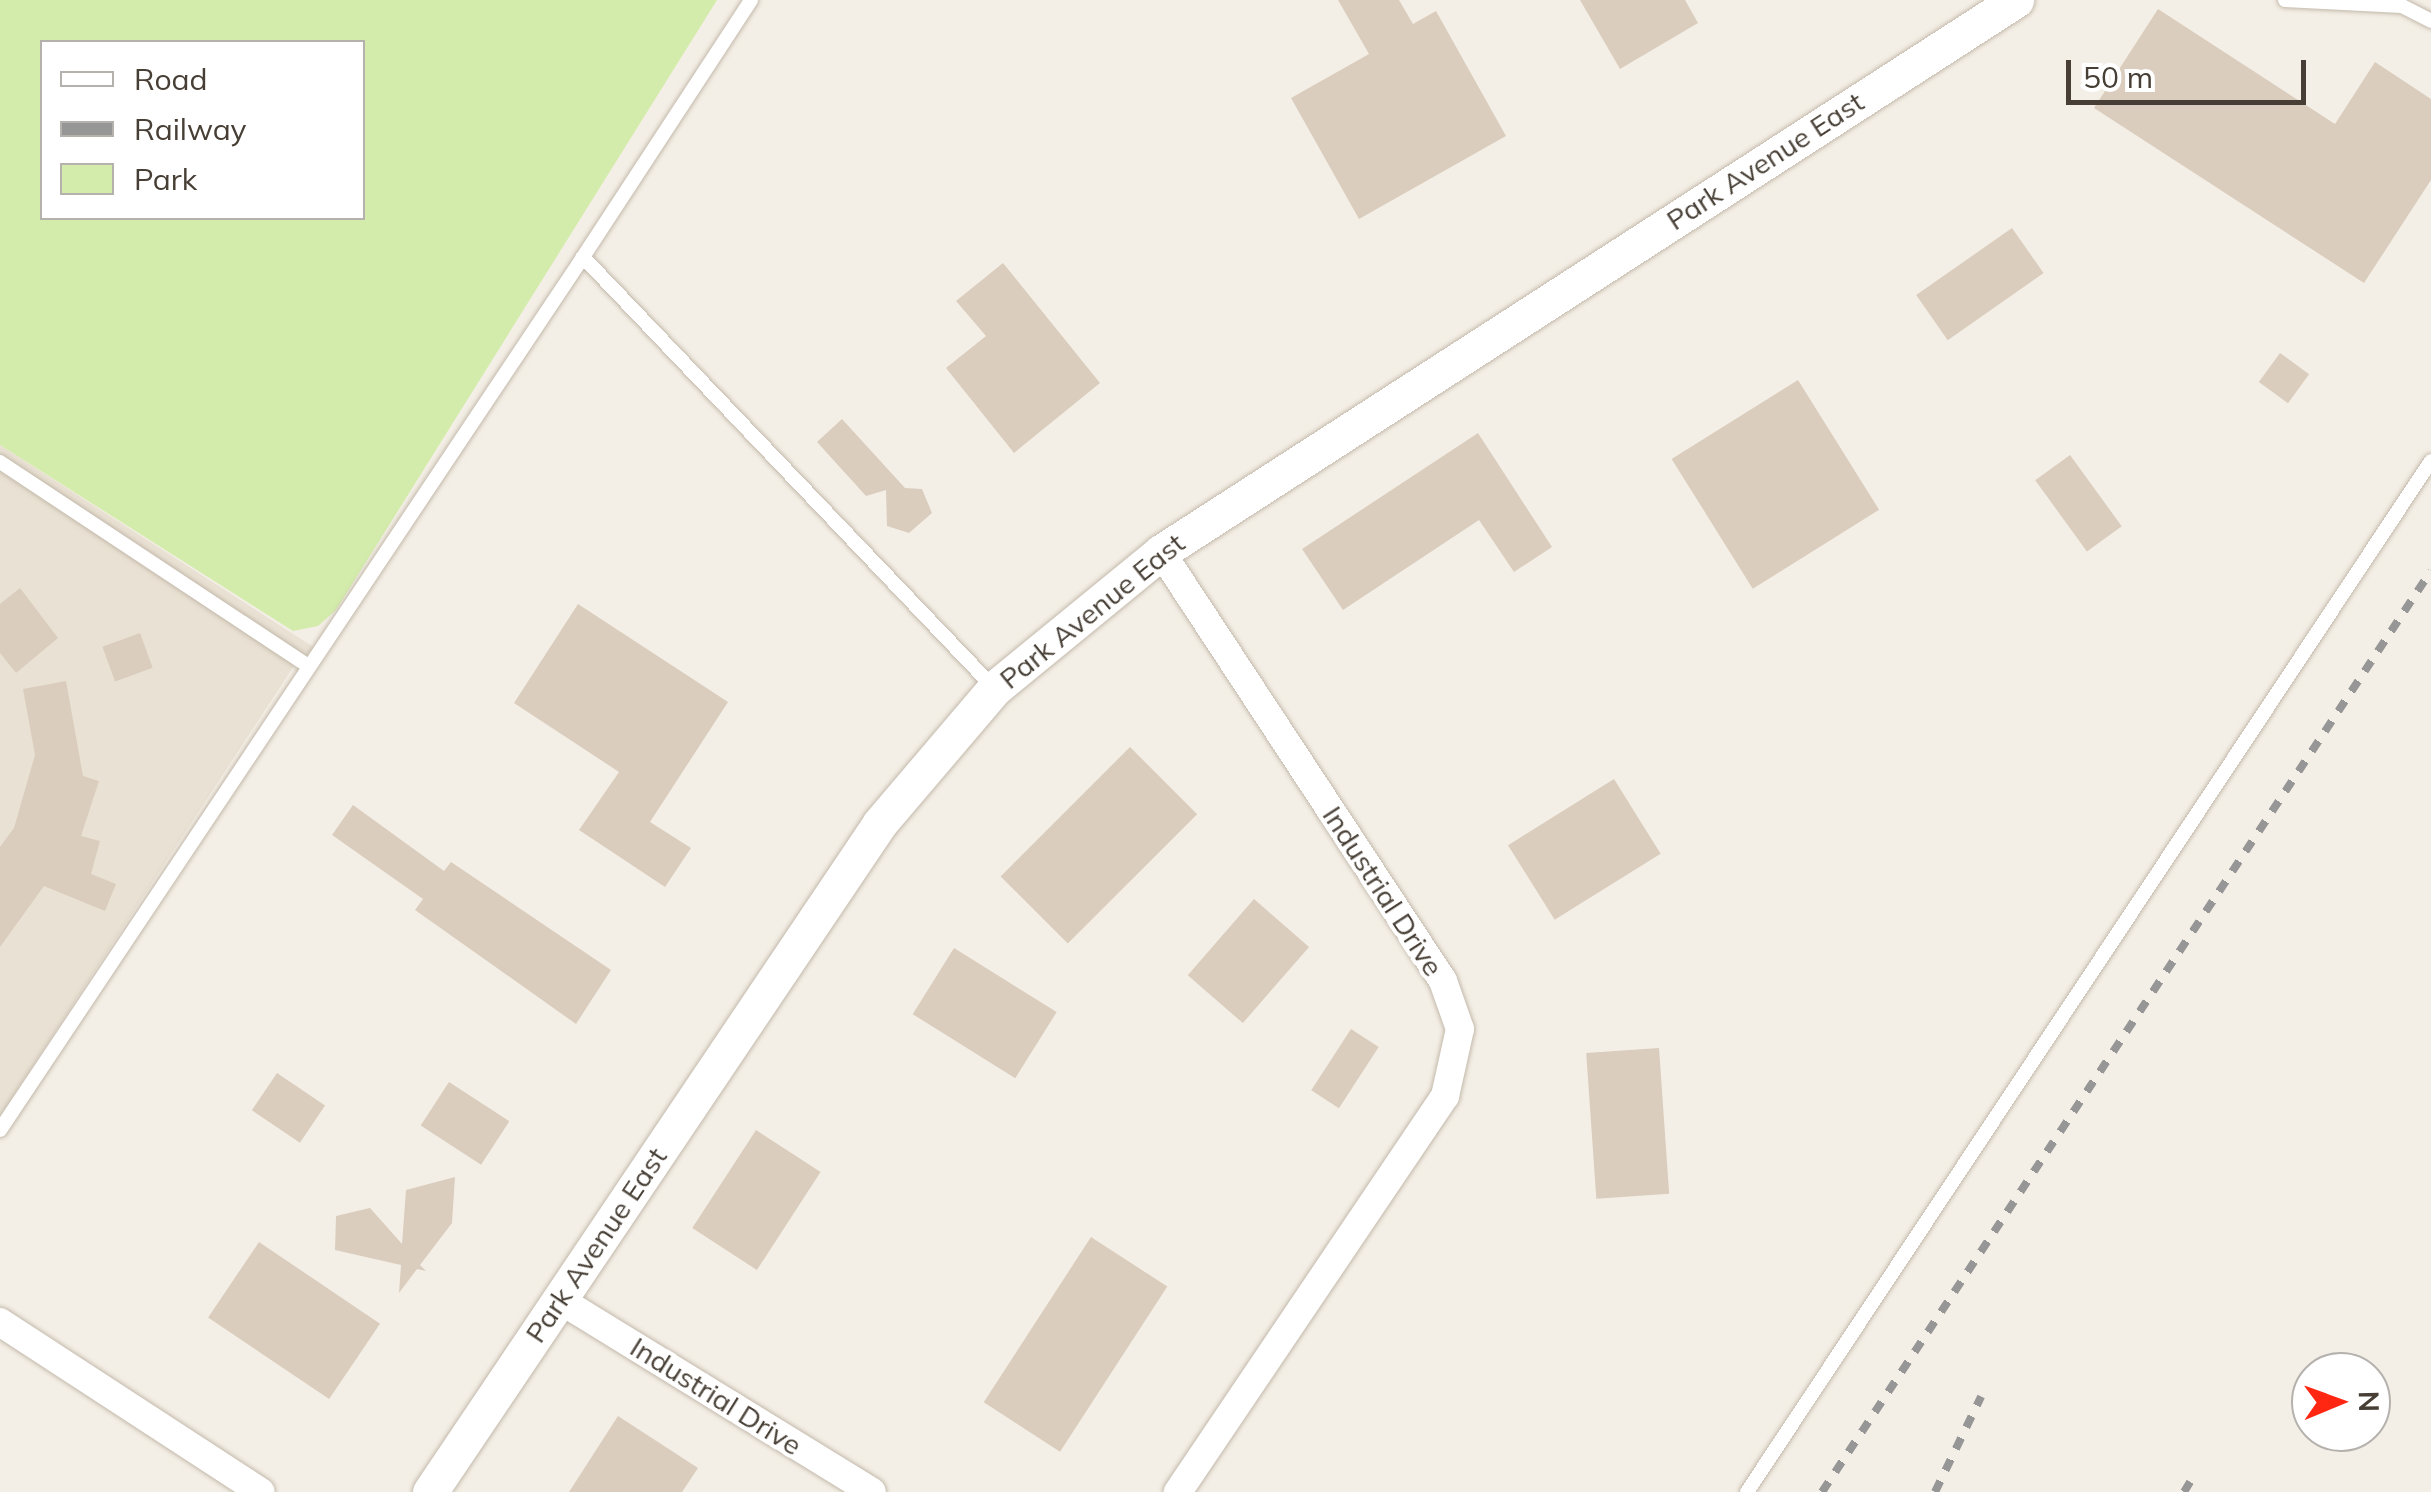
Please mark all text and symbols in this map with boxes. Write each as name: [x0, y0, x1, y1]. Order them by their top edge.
legend: [40, 40, 365, 220]
scale bar: [2071, 40, 2311, 102]
text: 50 m: [2083, 58, 2153, 96]
text: Road: [134, 60, 208, 98]
street label: Park Avenue East: [1660, 85, 1870, 237]
text: Railway: [134, 110, 247, 148]
text: Park: [134, 160, 197, 198]
street label: Park Avenue East: [993, 526, 1191, 696]
street label: Industrial Drive: [1316, 800, 1450, 982]
street label: Park Avenue East: [518, 1141, 674, 1349]
street label: Industrial Drive: [624, 1330, 808, 1462]
north arrow: [2291, 1352, 2391, 1452]
text: N: [2352, 1391, 2387, 1412]

